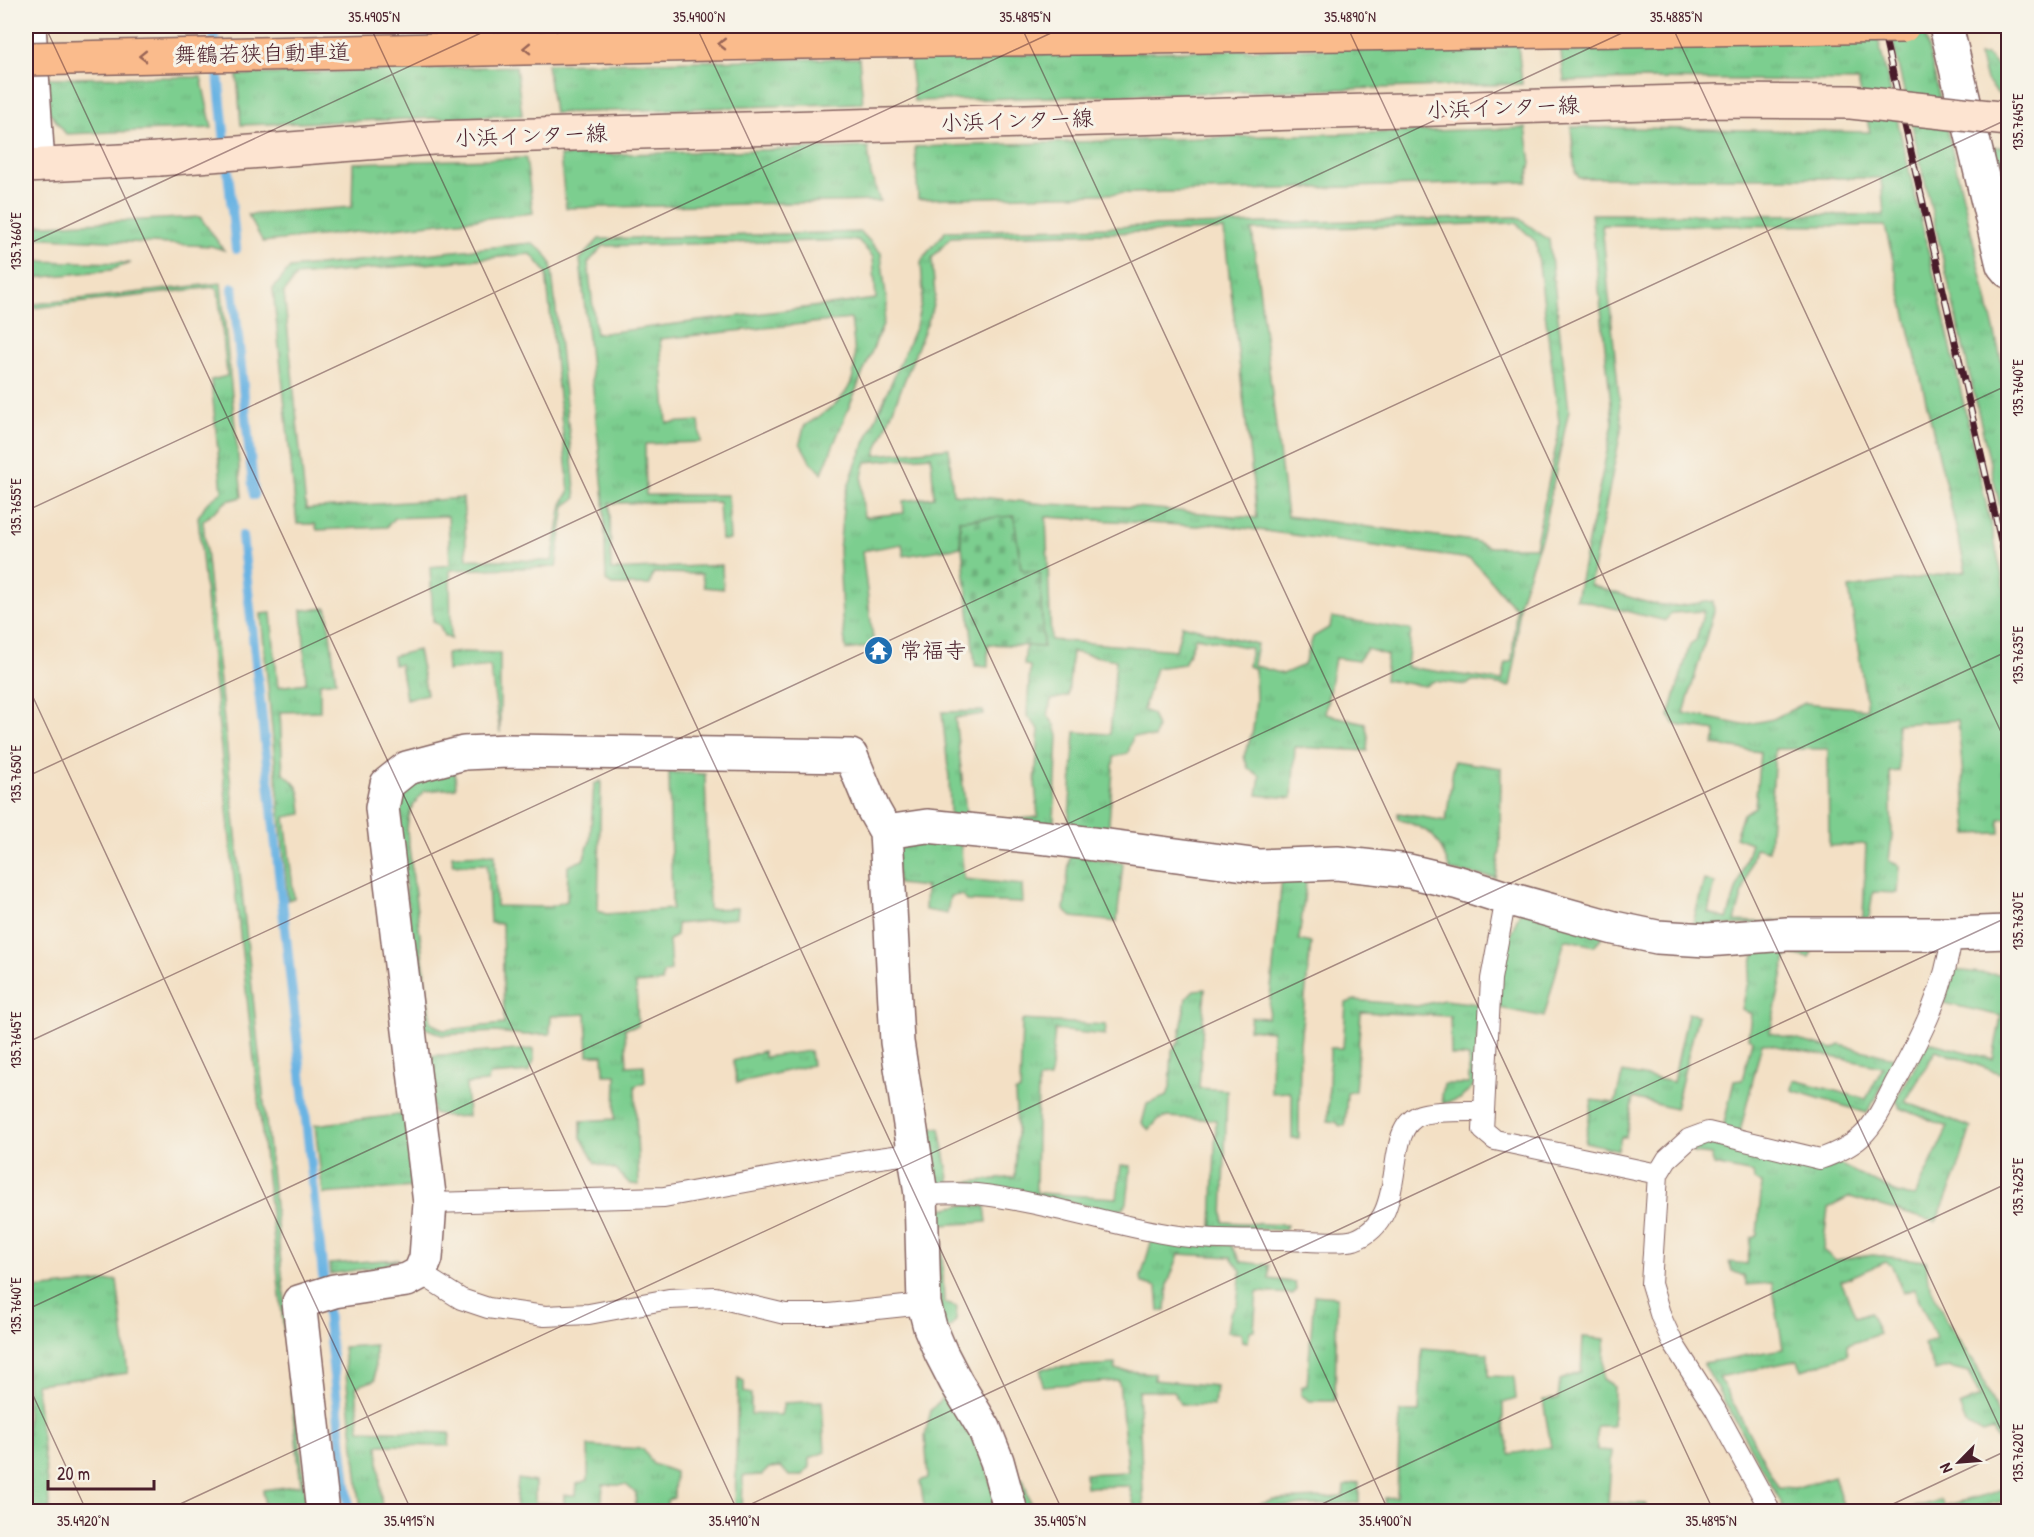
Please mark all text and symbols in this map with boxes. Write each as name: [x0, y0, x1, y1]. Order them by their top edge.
text: 35.4905°N: [348, 6, 400, 27]
text: 35.4900°N: [673, 6, 725, 27]
text: 35.4895°N: [999, 6, 1051, 27]
text: 35.4890°N: [1324, 6, 1376, 27]
text: 35.4885°N: [1650, 6, 1702, 27]
street label: 舞鶴若狭自動車道: [174, 36, 350, 70]
one-way arrow: [717, 38, 726, 50]
one-way arrow: [522, 42, 531, 54]
one-way arrow: [138, 49, 147, 62]
street label: 小浜インター線: [1426, 89, 1580, 125]
text: 135.7645°E: [2007, 93, 2028, 151]
street label: 小浜インター線: [940, 102, 1094, 138]
street label: 小浜インター線: [454, 117, 608, 153]
text: 135.7660°E: [5, 212, 26, 270]
text: 135.7640°E: [2007, 359, 2028, 417]
text: 135.7655°E: [5, 478, 26, 536]
text: 135.7635°E: [2007, 625, 2028, 684]
temple icon: 常福寺: [863, 634, 895, 666]
place label: 常福寺: [900, 635, 966, 665]
text: 135.7650°E: [5, 744, 26, 803]
text: 135.7630°E: [2007, 891, 2028, 950]
text: 135.7645°E: [5, 1011, 26, 1069]
text: 135.7625°E: [2007, 1157, 2028, 1216]
text: 135.7640°E: [5, 1277, 26, 1335]
text: 135.7620°E: [2007, 1423, 2028, 1482]
north arrow: [1929, 1432, 1989, 1492]
scale bar: [48, 1453, 154, 1491]
text: N: [1933, 1459, 1957, 1477]
text: 20 m: [57, 1461, 90, 1486]
text: 35.4920°N: [57, 1510, 109, 1531]
text: 35.4915°N: [384, 1510, 434, 1531]
text: 35.4910°N: [708, 1510, 760, 1531]
text: 35.4905°N: [1034, 1510, 1086, 1531]
text: 35.4900°N: [1359, 1510, 1411, 1531]
text: 35.4895°N: [1685, 1510, 1737, 1531]

